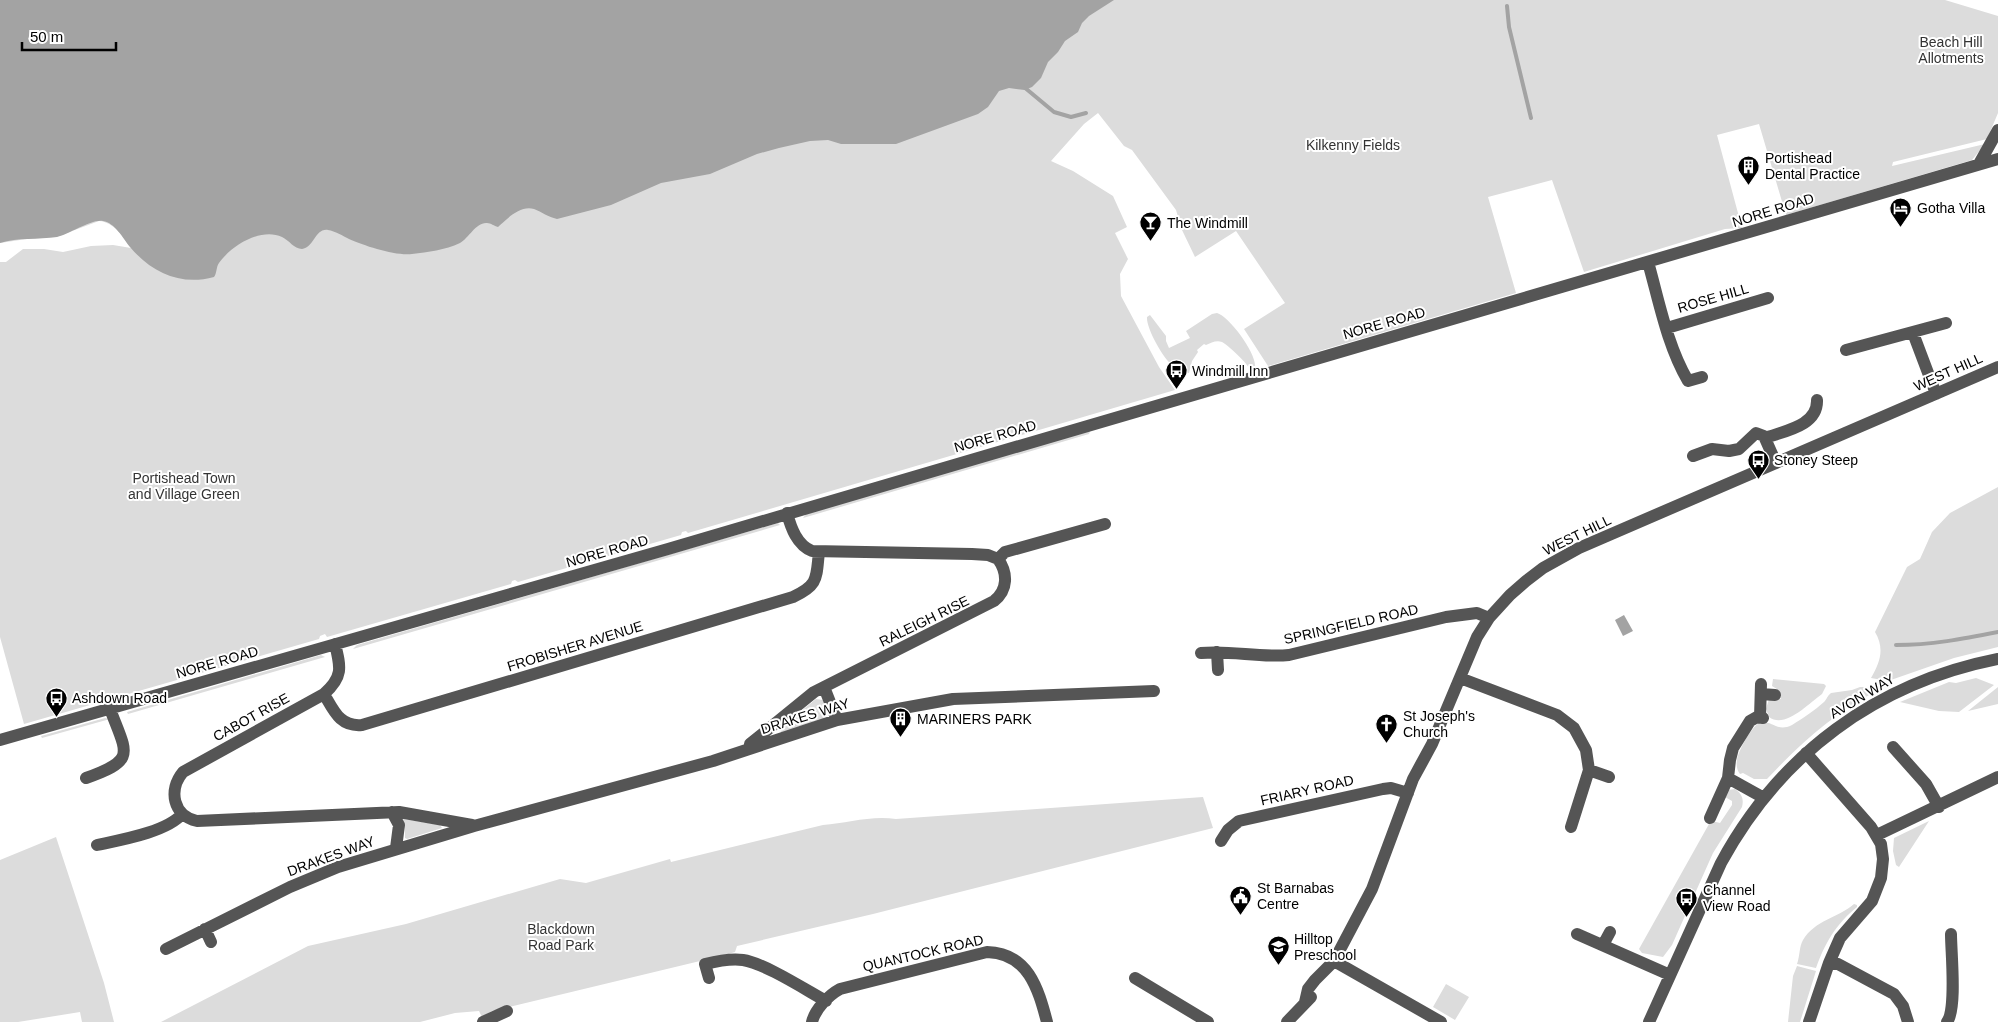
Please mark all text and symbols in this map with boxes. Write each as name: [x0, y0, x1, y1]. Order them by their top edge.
scale bar: [22, 20, 116, 52]
text: 50 m: [30, 28, 63, 45]
park label: Beach Hill Allotments: [1918, 34, 1984, 66]
park label: Kilkenny Fields: [1306, 137, 1400, 153]
place label: Portishead Dental Practice: [1765, 150, 1860, 182]
building icon: Portishead Dental Practice: [1737, 154, 1761, 185]
street label: NORE ROAD: [1730, 190, 1816, 230]
hotel icon: Gotha Villa: [1889, 196, 1913, 227]
place label: Gotha Villa: [1917, 200, 1985, 216]
bar icon: The Windmill: [1139, 211, 1163, 242]
place label: The Windmill: [1167, 215, 1248, 231]
street label: ROSE HILL: [1676, 280, 1751, 316]
street label: NORE ROAD: [1341, 304, 1427, 342]
street label: WEST HILL: [1911, 350, 1985, 394]
bus stop icon: Windmill Inn: [1164, 359, 1188, 390]
place label: Windmill Inn: [1192, 363, 1268, 379]
street label: NORE ROAD: [952, 417, 1038, 455]
bus stop icon: Stoney Steep: [1746, 448, 1770, 479]
place label: Stoney Steep: [1774, 452, 1858, 468]
park label: Portishead Town and Village Green: [128, 470, 240, 502]
street label: WEST HILL: [1540, 512, 1614, 558]
street label: NORE ROAD: [564, 532, 650, 570]
street label: RALEIGH RISE: [876, 592, 972, 650]
street label: SPRINGFIELD ROAD: [1282, 601, 1420, 647]
street label: FROBISHER AVENUE: [505, 618, 645, 674]
street label: NORE ROAD: [174, 643, 260, 681]
street label: AVON WAY: [1827, 670, 1898, 722]
bus stop icon: Ashdown Road: [44, 686, 68, 717]
place label: Ashdown Road: [72, 690, 167, 706]
street label: CABOT RISE: [210, 690, 292, 744]
street label: DRAKES WAY: [759, 695, 852, 737]
building icon: MARINERS PARK: [889, 707, 913, 738]
place label: St Joseph's Church: [1403, 708, 1475, 740]
place label: MARINERS PARK: [917, 711, 1033, 727]
church icon: St Joseph's Church: [1375, 712, 1399, 743]
street label: FRIARY ROAD: [1259, 772, 1355, 808]
street label: DRAKES WAY: [285, 833, 377, 879]
place label: St Barnabas Centre: [1257, 880, 1334, 912]
place label: Channel View Road: [1703, 882, 1770, 914]
public building icon: St Barnabas Centre: [1229, 884, 1253, 915]
bus stop icon: Channel View Road: [1675, 886, 1699, 917]
park label: Blackdown Road Park: [527, 921, 595, 953]
street label: QUANTOCK ROAD: [861, 931, 985, 975]
place label: Hilltop Preschool: [1294, 931, 1356, 963]
school or university icon: Hilltop Preschool: [1266, 935, 1290, 966]

